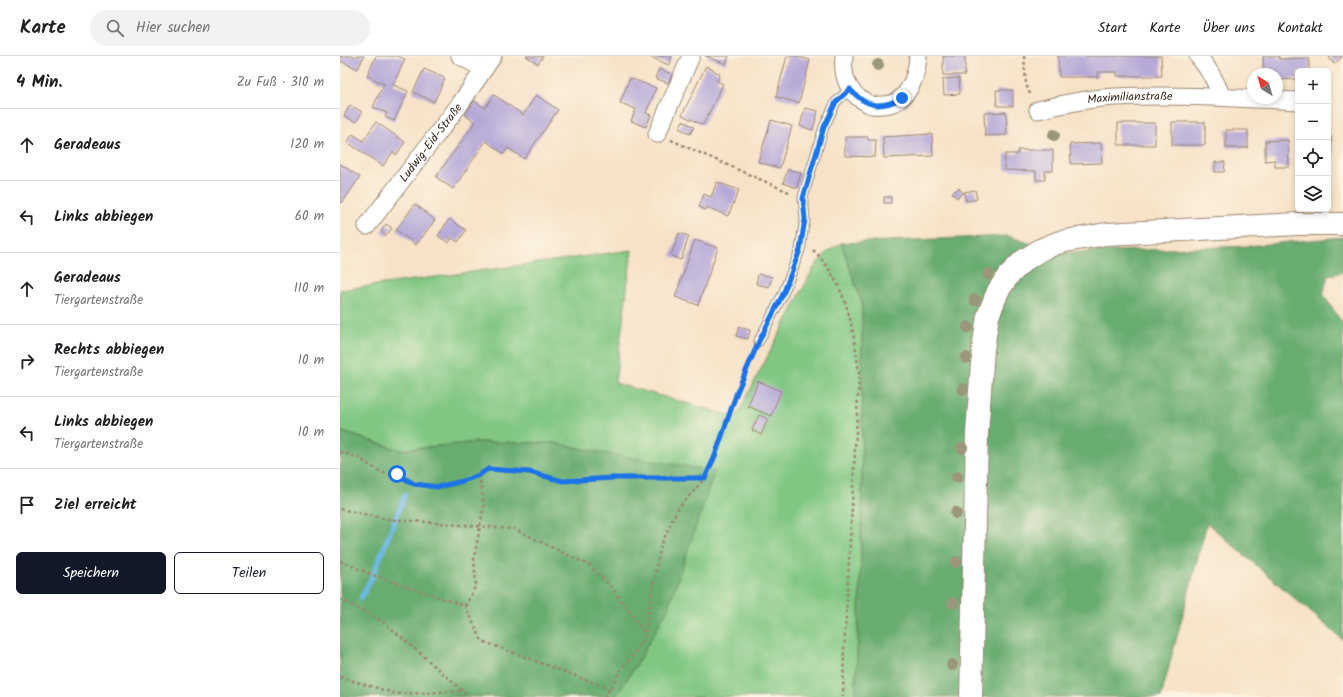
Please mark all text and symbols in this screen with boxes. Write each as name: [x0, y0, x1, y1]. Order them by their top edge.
search box: [90, 10, 370, 46]
text: Karte: [20, 13, 66, 43]
text: Hier suchen: [136, 16, 210, 40]
icon: search: [104, 17, 126, 39]
text: Start: [1098, 17, 1127, 39]
text: Karte: [1149, 17, 1181, 39]
text: Über uns: [1203, 17, 1255, 39]
text: Kontakt: [1277, 17, 1323, 39]
north arrow: [1247, 68, 1283, 104]
map controls: [1295, 68, 1331, 212]
button: +: [1295, 68, 1331, 104]
text: 4 Min.: [16, 69, 63, 96]
text: Zu Fuß · 310 m: [237, 72, 324, 93]
street label: Maximilianstraße: [1086, 86, 1173, 109]
route end: [893, 89, 911, 107]
street label: Ludwig-Eid-Straße: [394, 98, 467, 186]
button: −: [1295, 104, 1331, 140]
text: Geradeaus: [54, 133, 121, 157]
icon: ahead: [16, 134, 38, 156]
text: 120 m: [290, 134, 324, 155]
button: locate: [1295, 140, 1331, 176]
button: layers: [1295, 176, 1331, 212]
text: Links abbiegen: [54, 205, 153, 229]
icon: left: [16, 206, 38, 228]
text: 60 m: [295, 206, 324, 227]
text: Geradeaus: [54, 266, 121, 290]
icon: ahead: [16, 278, 38, 300]
text: 110 m: [294, 278, 324, 299]
text: Tiergartenstraße: [54, 290, 143, 311]
text: Rechts abbiegen: [54, 338, 164, 362]
icon: right: [16, 350, 38, 372]
text: 10 m: [298, 350, 324, 371]
text: Tiergartenstraße: [54, 362, 143, 383]
text: Links abbiegen: [54, 410, 153, 434]
icon: left: [16, 422, 38, 444]
text: 10 m: [298, 422, 324, 443]
text: Tiergartenstraße: [54, 434, 143, 455]
route start: [388, 465, 406, 483]
text: Ziel erreicht: [54, 493, 137, 517]
icon: arrive: [16, 494, 38, 516]
button: Speichern: [16, 552, 166, 594]
button: Teilen: [174, 552, 324, 594]

